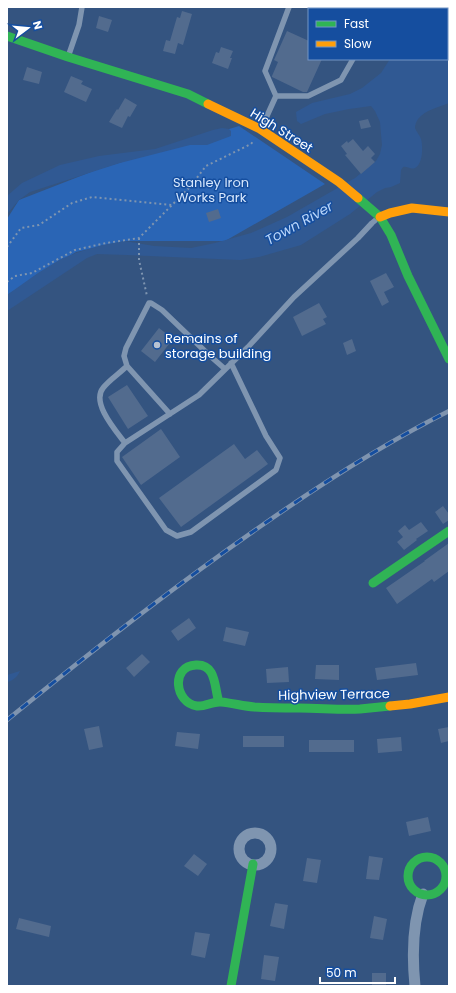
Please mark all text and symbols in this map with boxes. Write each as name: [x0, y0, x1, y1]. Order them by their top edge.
north arrow: [8, 8, 48, 48]
legend: [308, 8, 448, 60]
text: Fast: [344, 15, 369, 32]
text: N: [29, 19, 46, 31]
text: Slow: [344, 35, 372, 52]
street label: High Street: [247, 104, 317, 157]
park label: Stanley Iron Works Park: [173, 173, 249, 207]
water label: Town River: [261, 196, 337, 250]
place label: Remains of storage building: [165, 329, 271, 363]
marker: Remains of storage building: [152, 340, 162, 350]
street label: Highview Terrace: [278, 684, 390, 705]
scale bar: [320, 959, 395, 985]
text: 50 m: [326, 964, 357, 981]

